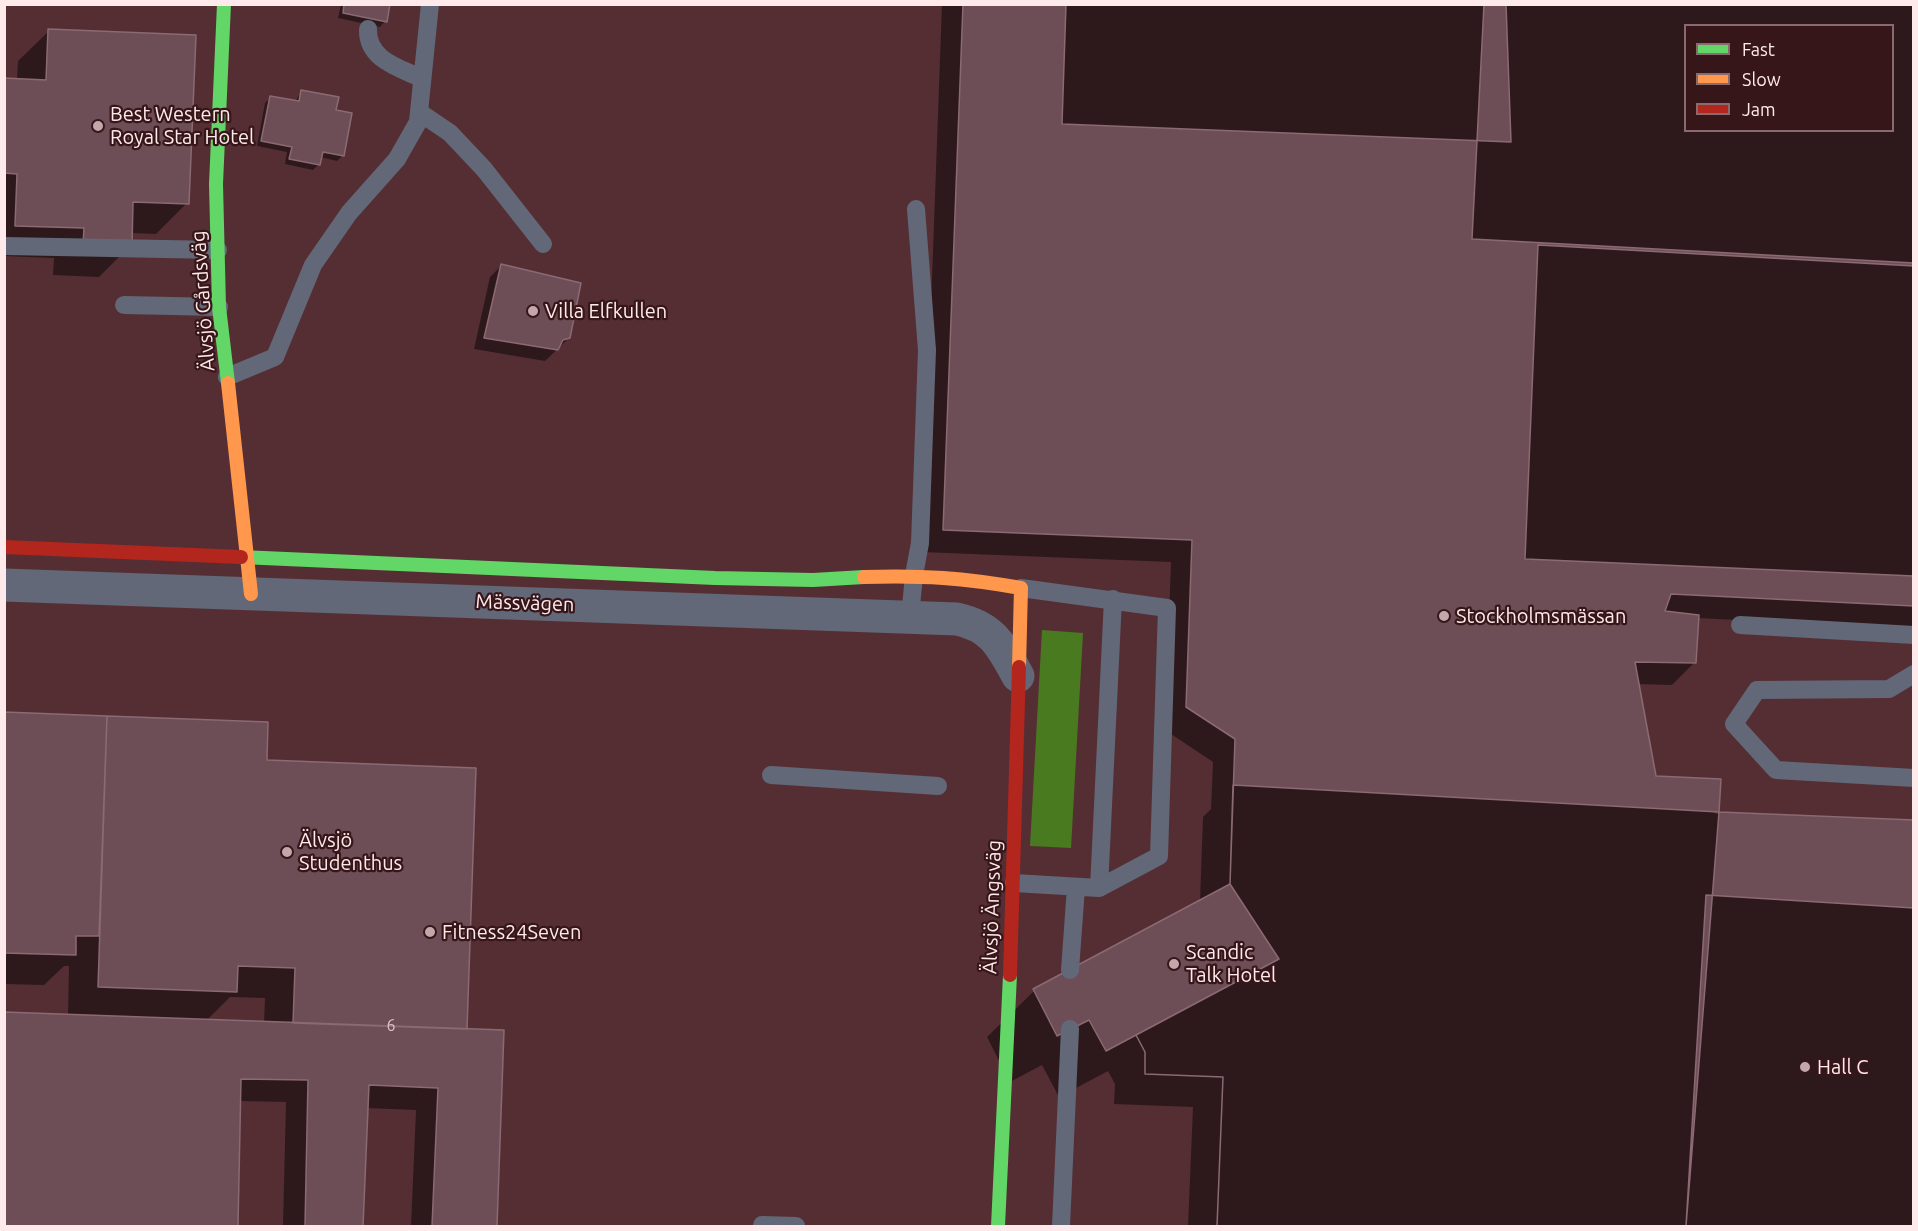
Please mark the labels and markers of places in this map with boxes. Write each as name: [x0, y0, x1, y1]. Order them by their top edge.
place label: Best Western Royal Star Hotel: [110, 102, 254, 149]
marker: Best Western Royal Star Hotel: [91, 119, 105, 133]
place label: Villa Elfkullen: [545, 299, 667, 323]
marker: Villa Elfkullen: [526, 304, 540, 318]
place label: Stockholmsmässan: [1456, 604, 1626, 628]
marker: Stockholmsmässan: [1437, 609, 1451, 623]
place label: Älvsjö Studenthus: [299, 828, 402, 875]
marker: Älvsjö Studenthus: [280, 845, 294, 859]
place label: Fitness24Seven: [442, 920, 581, 944]
marker: Fitness24Seven: [423, 925, 437, 939]
place label: Scandic Talk Hotel: [1186, 940, 1276, 987]
marker: Scandic Talk Hotel: [1167, 957, 1181, 971]
place label: Hall C: [1817, 1055, 1869, 1079]
marker: Hall C: [1798, 1060, 1812, 1074]

